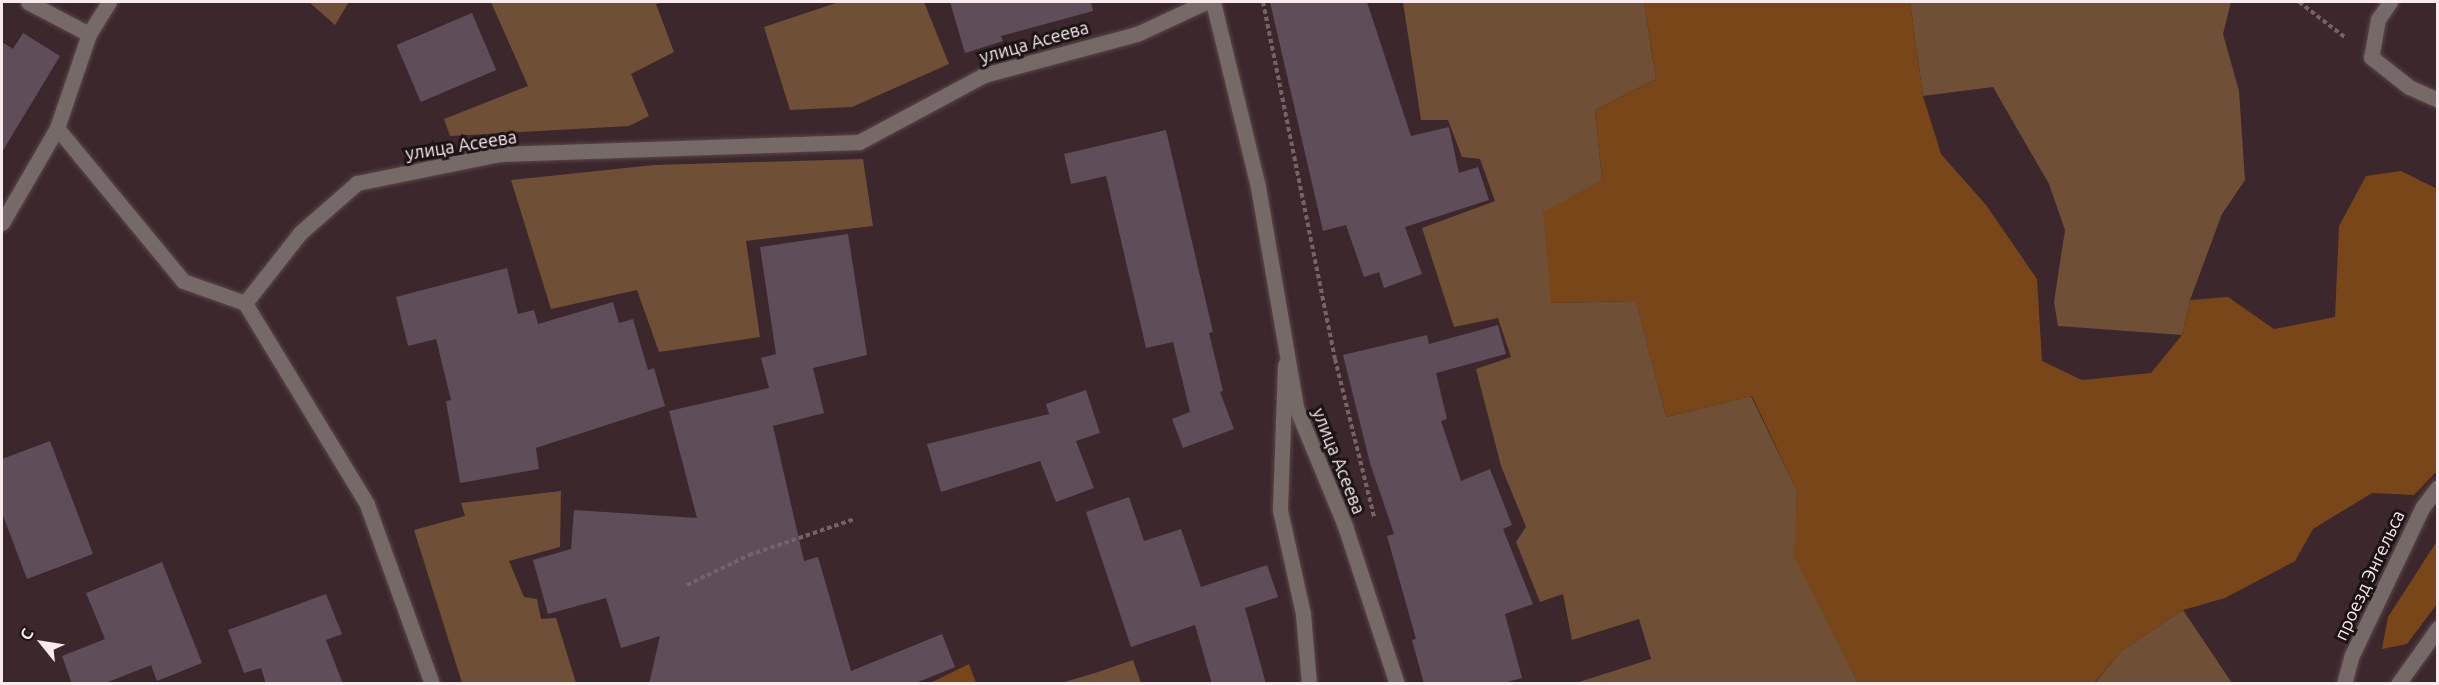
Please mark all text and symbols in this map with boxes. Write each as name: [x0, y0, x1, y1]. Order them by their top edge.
street label: улица Асеева: [977, 16, 1091, 68]
street label: улица Асеева: [404, 126, 518, 164]
street label: улица Асеева: [1308, 405, 1370, 517]
street label: проезд Энгельса: [2329, 507, 2409, 643]
north arrow: [12, 613, 72, 673]
text: С: [16, 625, 37, 643]

